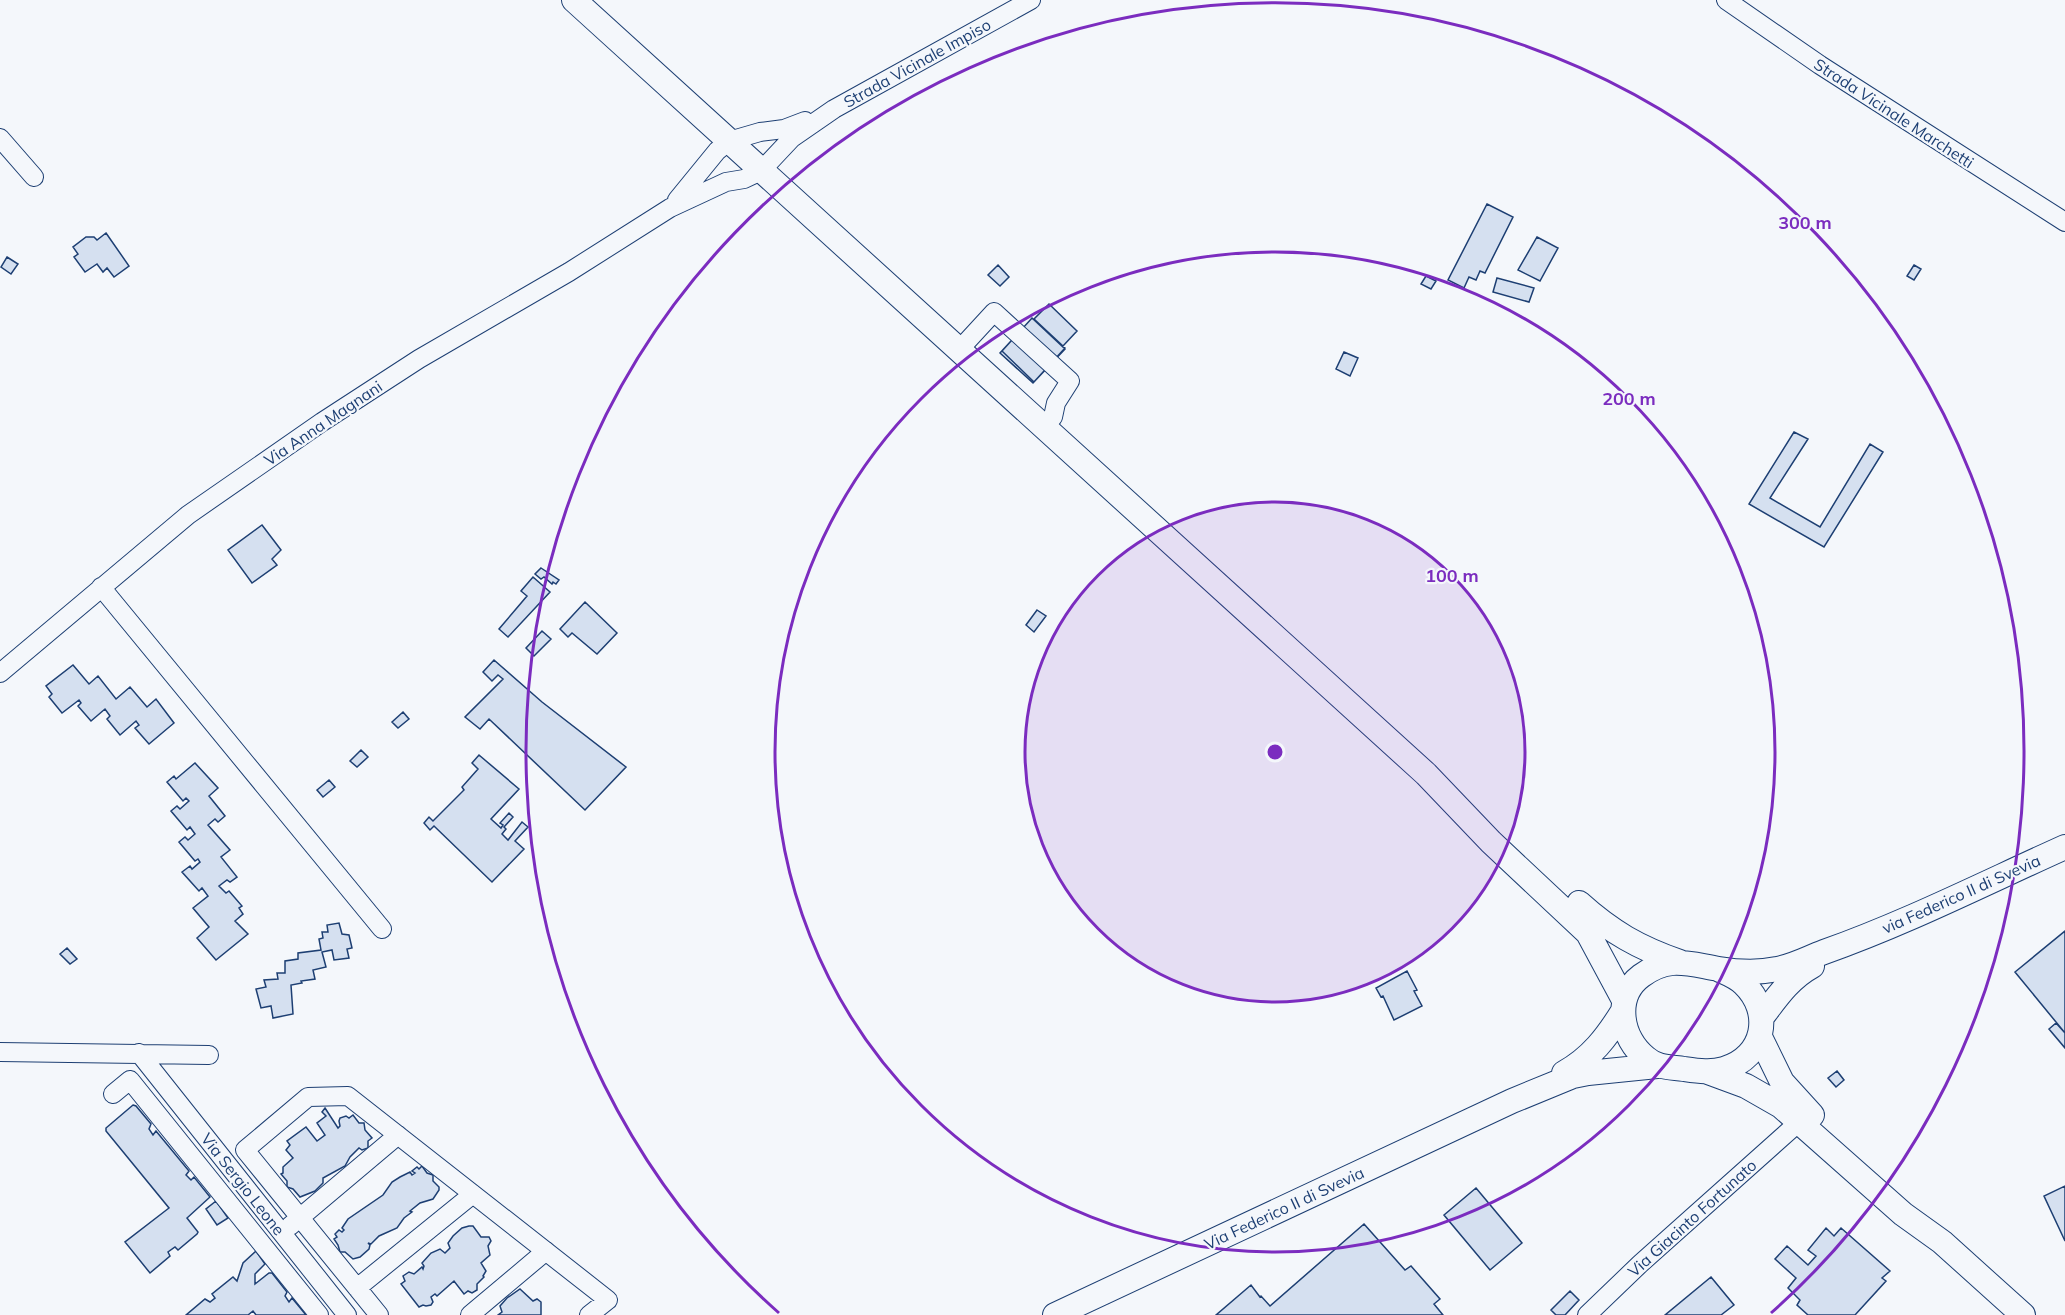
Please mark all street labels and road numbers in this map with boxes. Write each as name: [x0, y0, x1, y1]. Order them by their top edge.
street label: Strada Vicinale Impiso: [840, 14, 994, 112]
street label: Strada Vicinale Marchetti: [1810, 54, 1978, 172]
street label: Via Anna Magnani: [260, 376, 386, 470]
street label: via Federico II di Svevia: [1879, 850, 2043, 938]
street label: Via Sergio Leone: [197, 1129, 289, 1239]
street label: Via Giacinto Fortunato: [1624, 1155, 1760, 1281]
street label: Via Federico II di Svevia: [1201, 1162, 1367, 1254]

